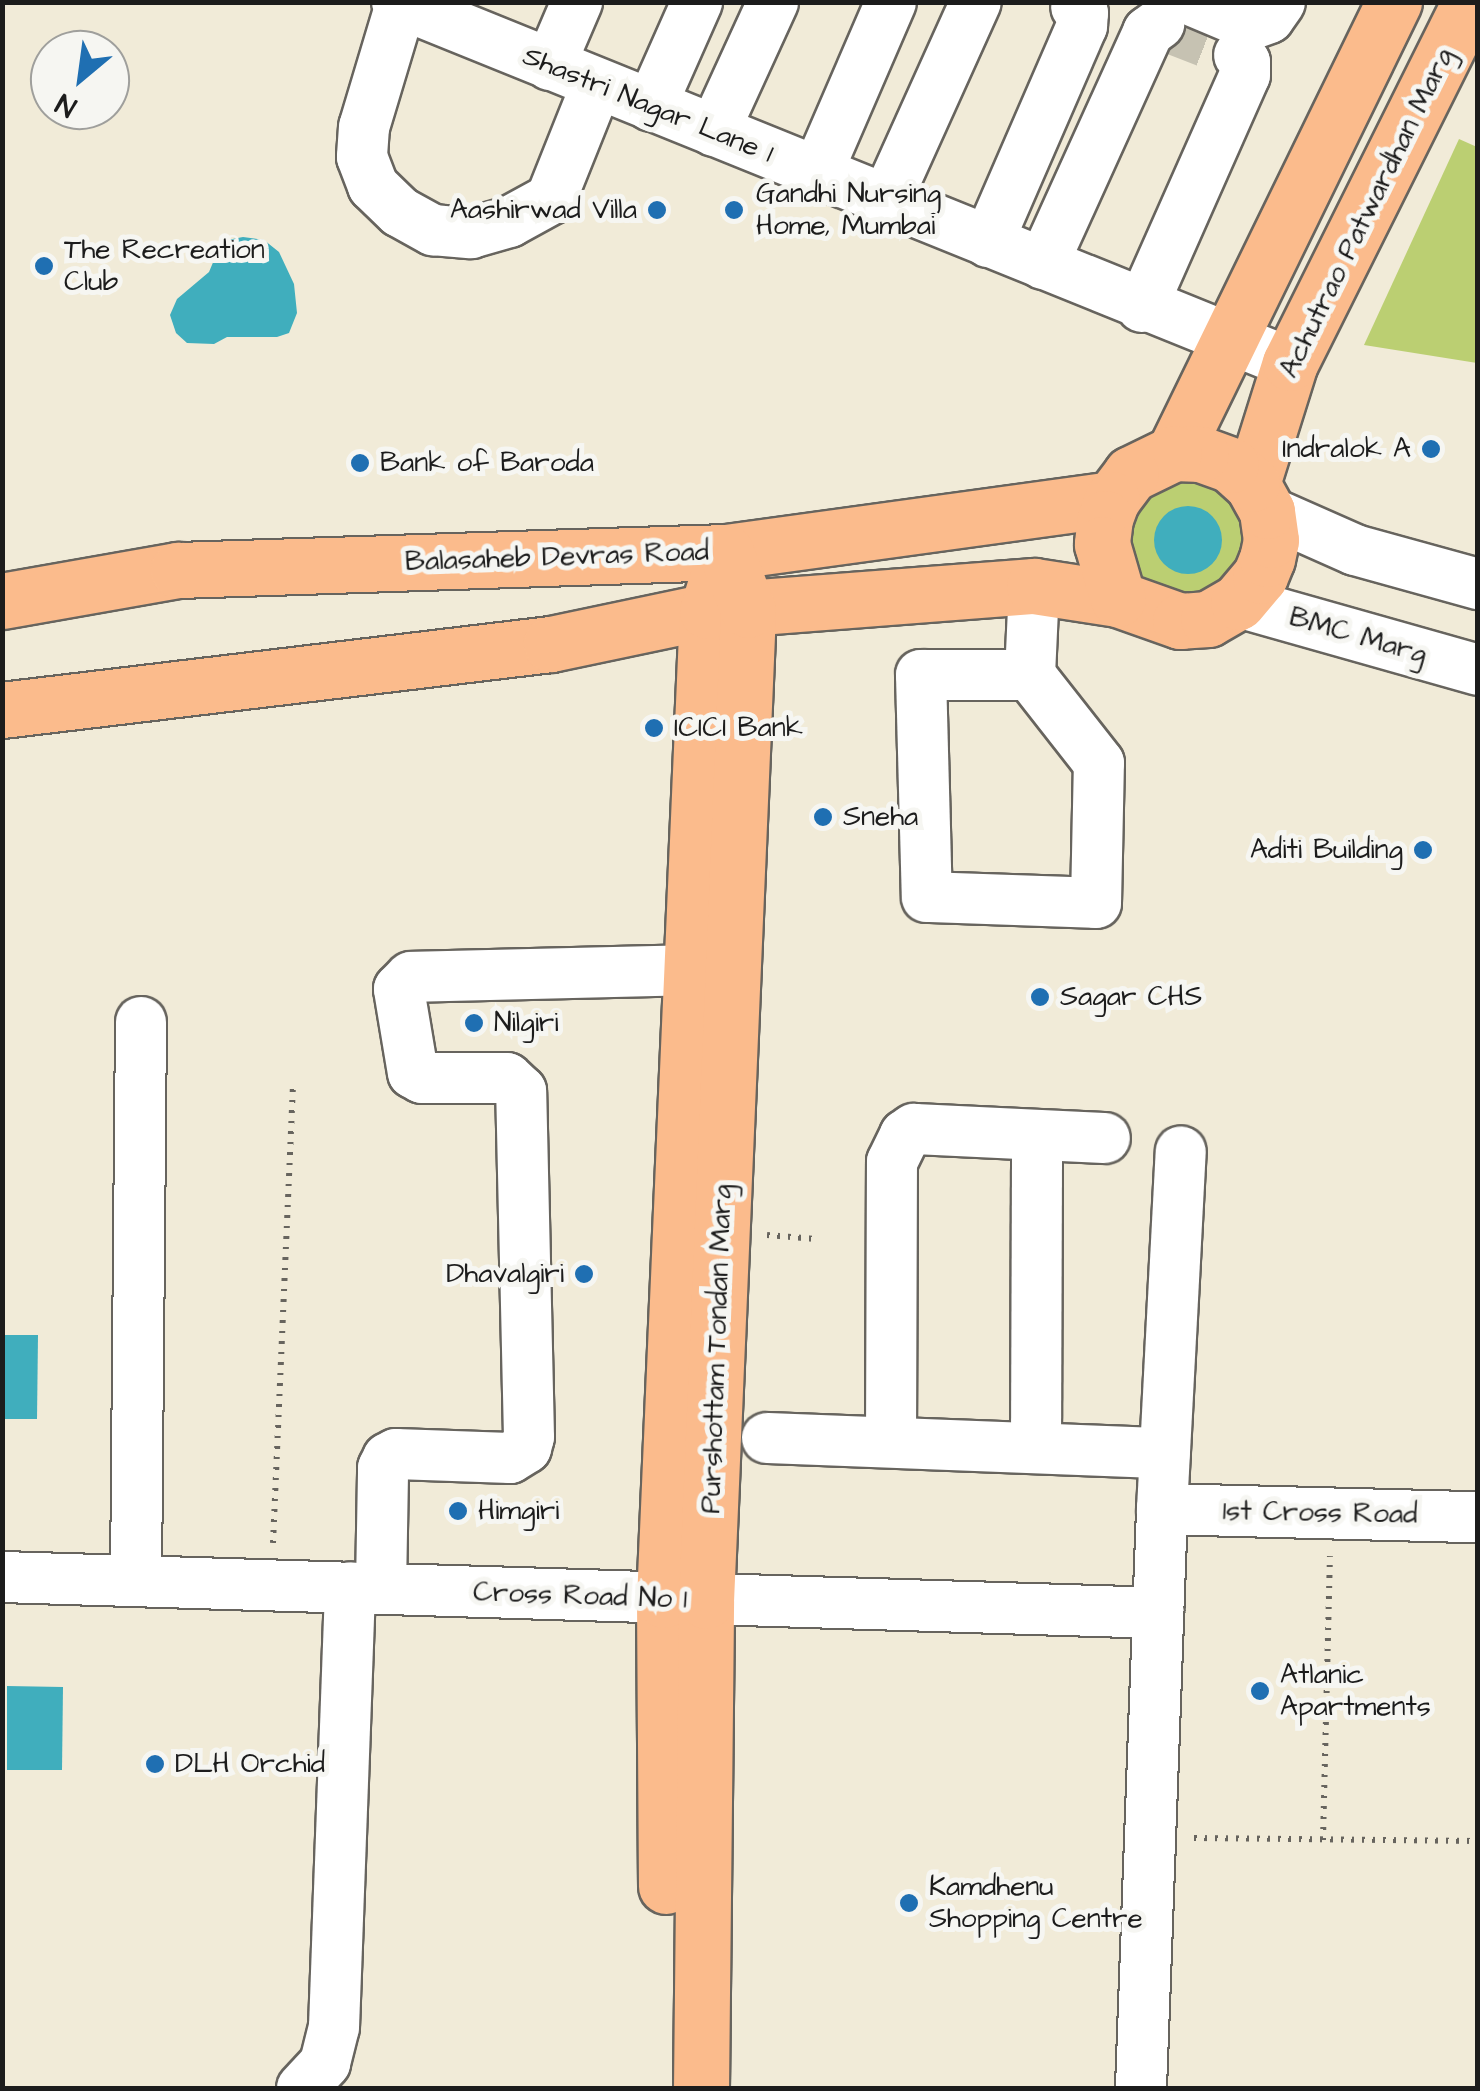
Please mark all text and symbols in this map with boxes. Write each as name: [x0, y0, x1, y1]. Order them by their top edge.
north arrow: [30, 30, 130, 130]
street label: Shastri Nagar Lane 1: [518, 39, 778, 171]
street label: Achutrao Patwardhan Marg: [1272, 43, 1462, 383]
text: N: [49, 84, 83, 126]
place label: Gandhi Nursing Home, Mumbai: [756, 177, 941, 243]
place label: Aashirwad Villa: [450, 193, 637, 227]
marker: Gandhi Nursing Home, Mumbai: [721, 197, 747, 223]
marker: Aashirwad Villa: [646, 199, 668, 221]
place label: The Recreation Club: [64, 233, 265, 299]
marker: The Recreation Club: [33, 255, 55, 277]
place label: Indralok A: [1282, 432, 1411, 466]
marker: Indralok A: [1420, 438, 1442, 460]
place label: Bank of Baroda: [380, 446, 594, 480]
marker: Bank of Baroda: [349, 452, 371, 474]
street label: Balasaheb Devras Road: [404, 535, 710, 579]
street label: BMC Marg: [1285, 600, 1431, 672]
place label: ICICI Bank: [674, 711, 803, 745]
marker: ICICI Bank: [643, 717, 665, 739]
place label: Sneha: [843, 800, 918, 834]
marker: Sneha: [812, 806, 834, 828]
place label: Aditi Building: [1250, 833, 1403, 867]
marker: Aditi Building: [1412, 839, 1434, 861]
place label: Sagar CHS: [1060, 980, 1202, 1014]
marker: Sagar CHS: [1029, 986, 1051, 1008]
place label: Nilgiri: [494, 1006, 559, 1040]
marker: Nilgiri: [463, 1012, 485, 1034]
street label: Purshottam Tondan Marg: [694, 1184, 740, 1514]
place label: Dhavalgiri: [446, 1257, 564, 1291]
marker: Dhavalgiri: [573, 1263, 595, 1285]
place label: Himgiri: [478, 1494, 559, 1528]
street label: 1st Cross Road: [1222, 1495, 1418, 1531]
marker: Himgiri: [447, 1500, 469, 1522]
street label: Cross Road No 1: [472, 1575, 688, 1617]
place label: Atlanic Apartments: [1280, 1658, 1431, 1724]
marker: Atlanic Apartments: [1249, 1680, 1271, 1702]
place label: DLH Orchid: [175, 1747, 325, 1781]
marker: DLH Orchid: [144, 1753, 166, 1775]
place label: Kamdhenu Shopping Centre: [929, 1870, 1143, 1936]
marker: Kamdhenu Shopping Centre: [898, 1892, 920, 1914]

